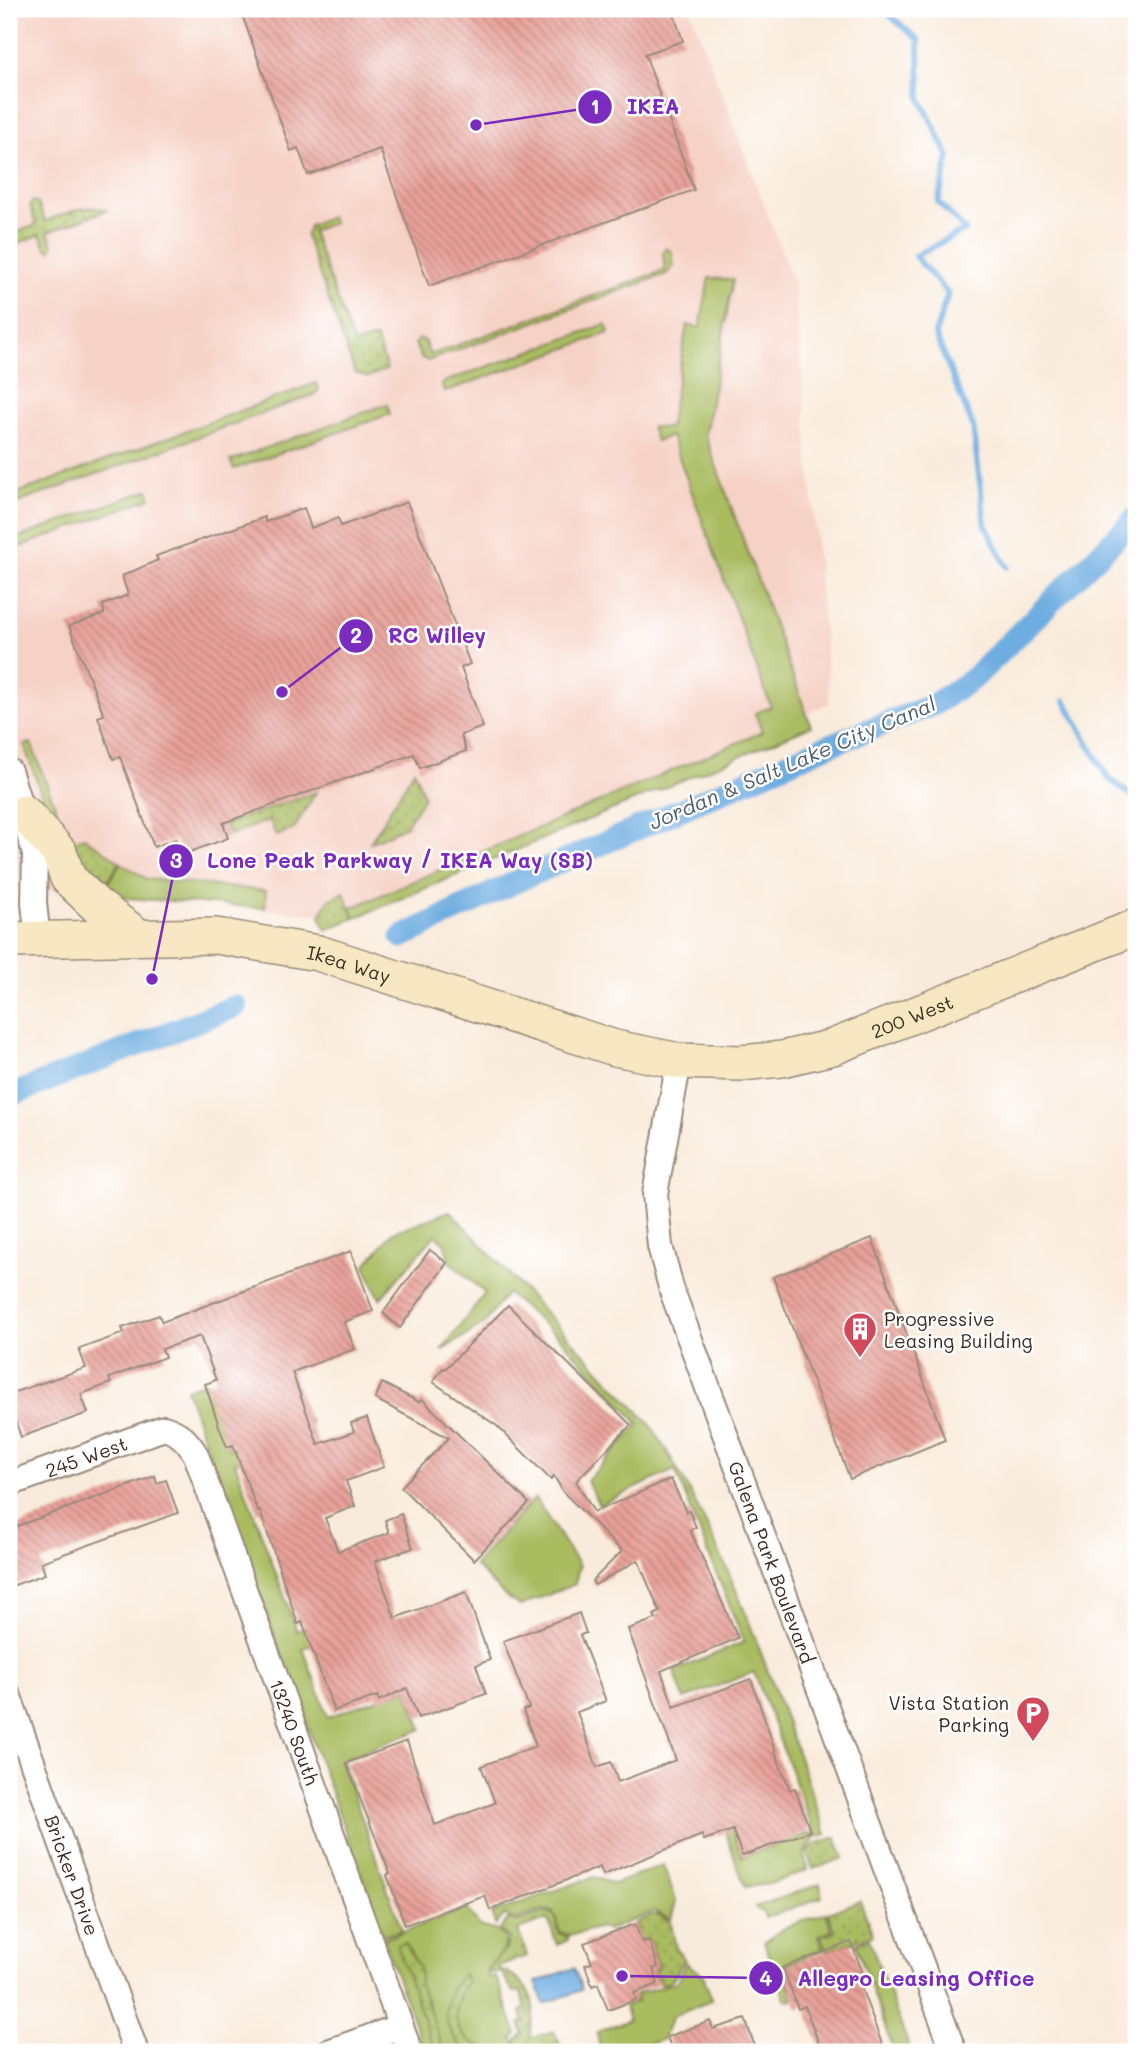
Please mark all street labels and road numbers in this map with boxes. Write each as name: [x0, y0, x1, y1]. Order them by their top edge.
street label: Ikea Way: [305, 939, 394, 988]
street label: 200 West: [867, 988, 957, 1043]
street label: 245 West: [42, 1430, 130, 1482]
street label: Galena Park Boulevard: [724, 1457, 821, 1667]
street label: 13240 South: [265, 1676, 326, 1788]
street label: Bricker Drive: [40, 1811, 106, 1939]

